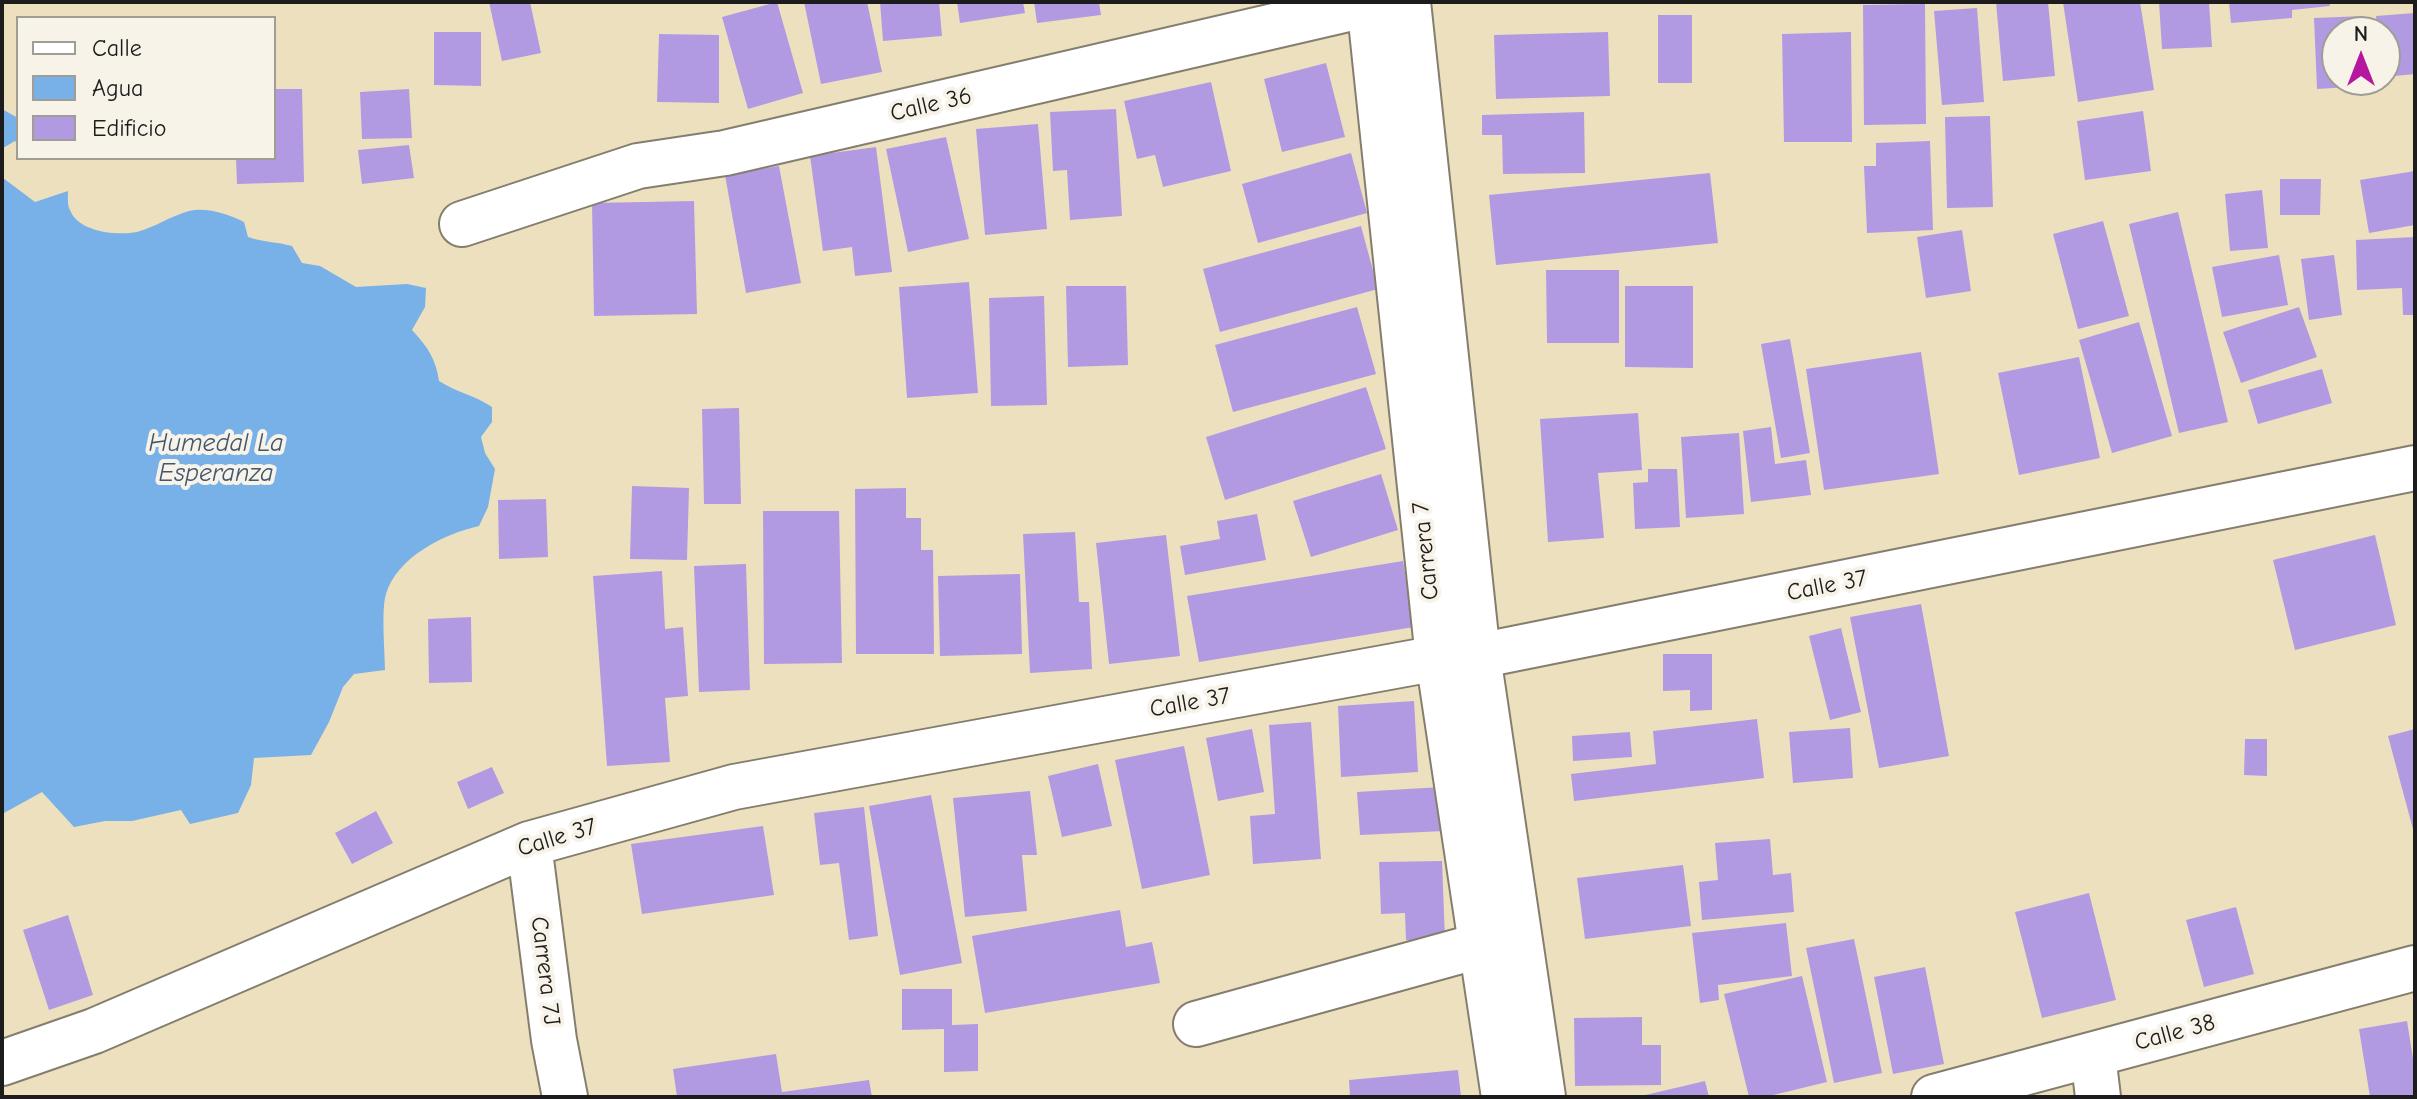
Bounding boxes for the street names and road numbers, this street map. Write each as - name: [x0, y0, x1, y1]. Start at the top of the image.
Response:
- street label: Calle 36: [887, 82, 975, 128]
- street label: Carrera 7: [1407, 500, 1445, 602]
- street label: Calle 37: [1784, 564, 1870, 608]
- street label: Calle 37: [1148, 682, 1232, 724]
- street label: Calle 37: [514, 812, 600, 864]
- street label: Carrera 7J: [524, 915, 566, 1027]
- street label: Calle 38: [2132, 1008, 2218, 1058]

